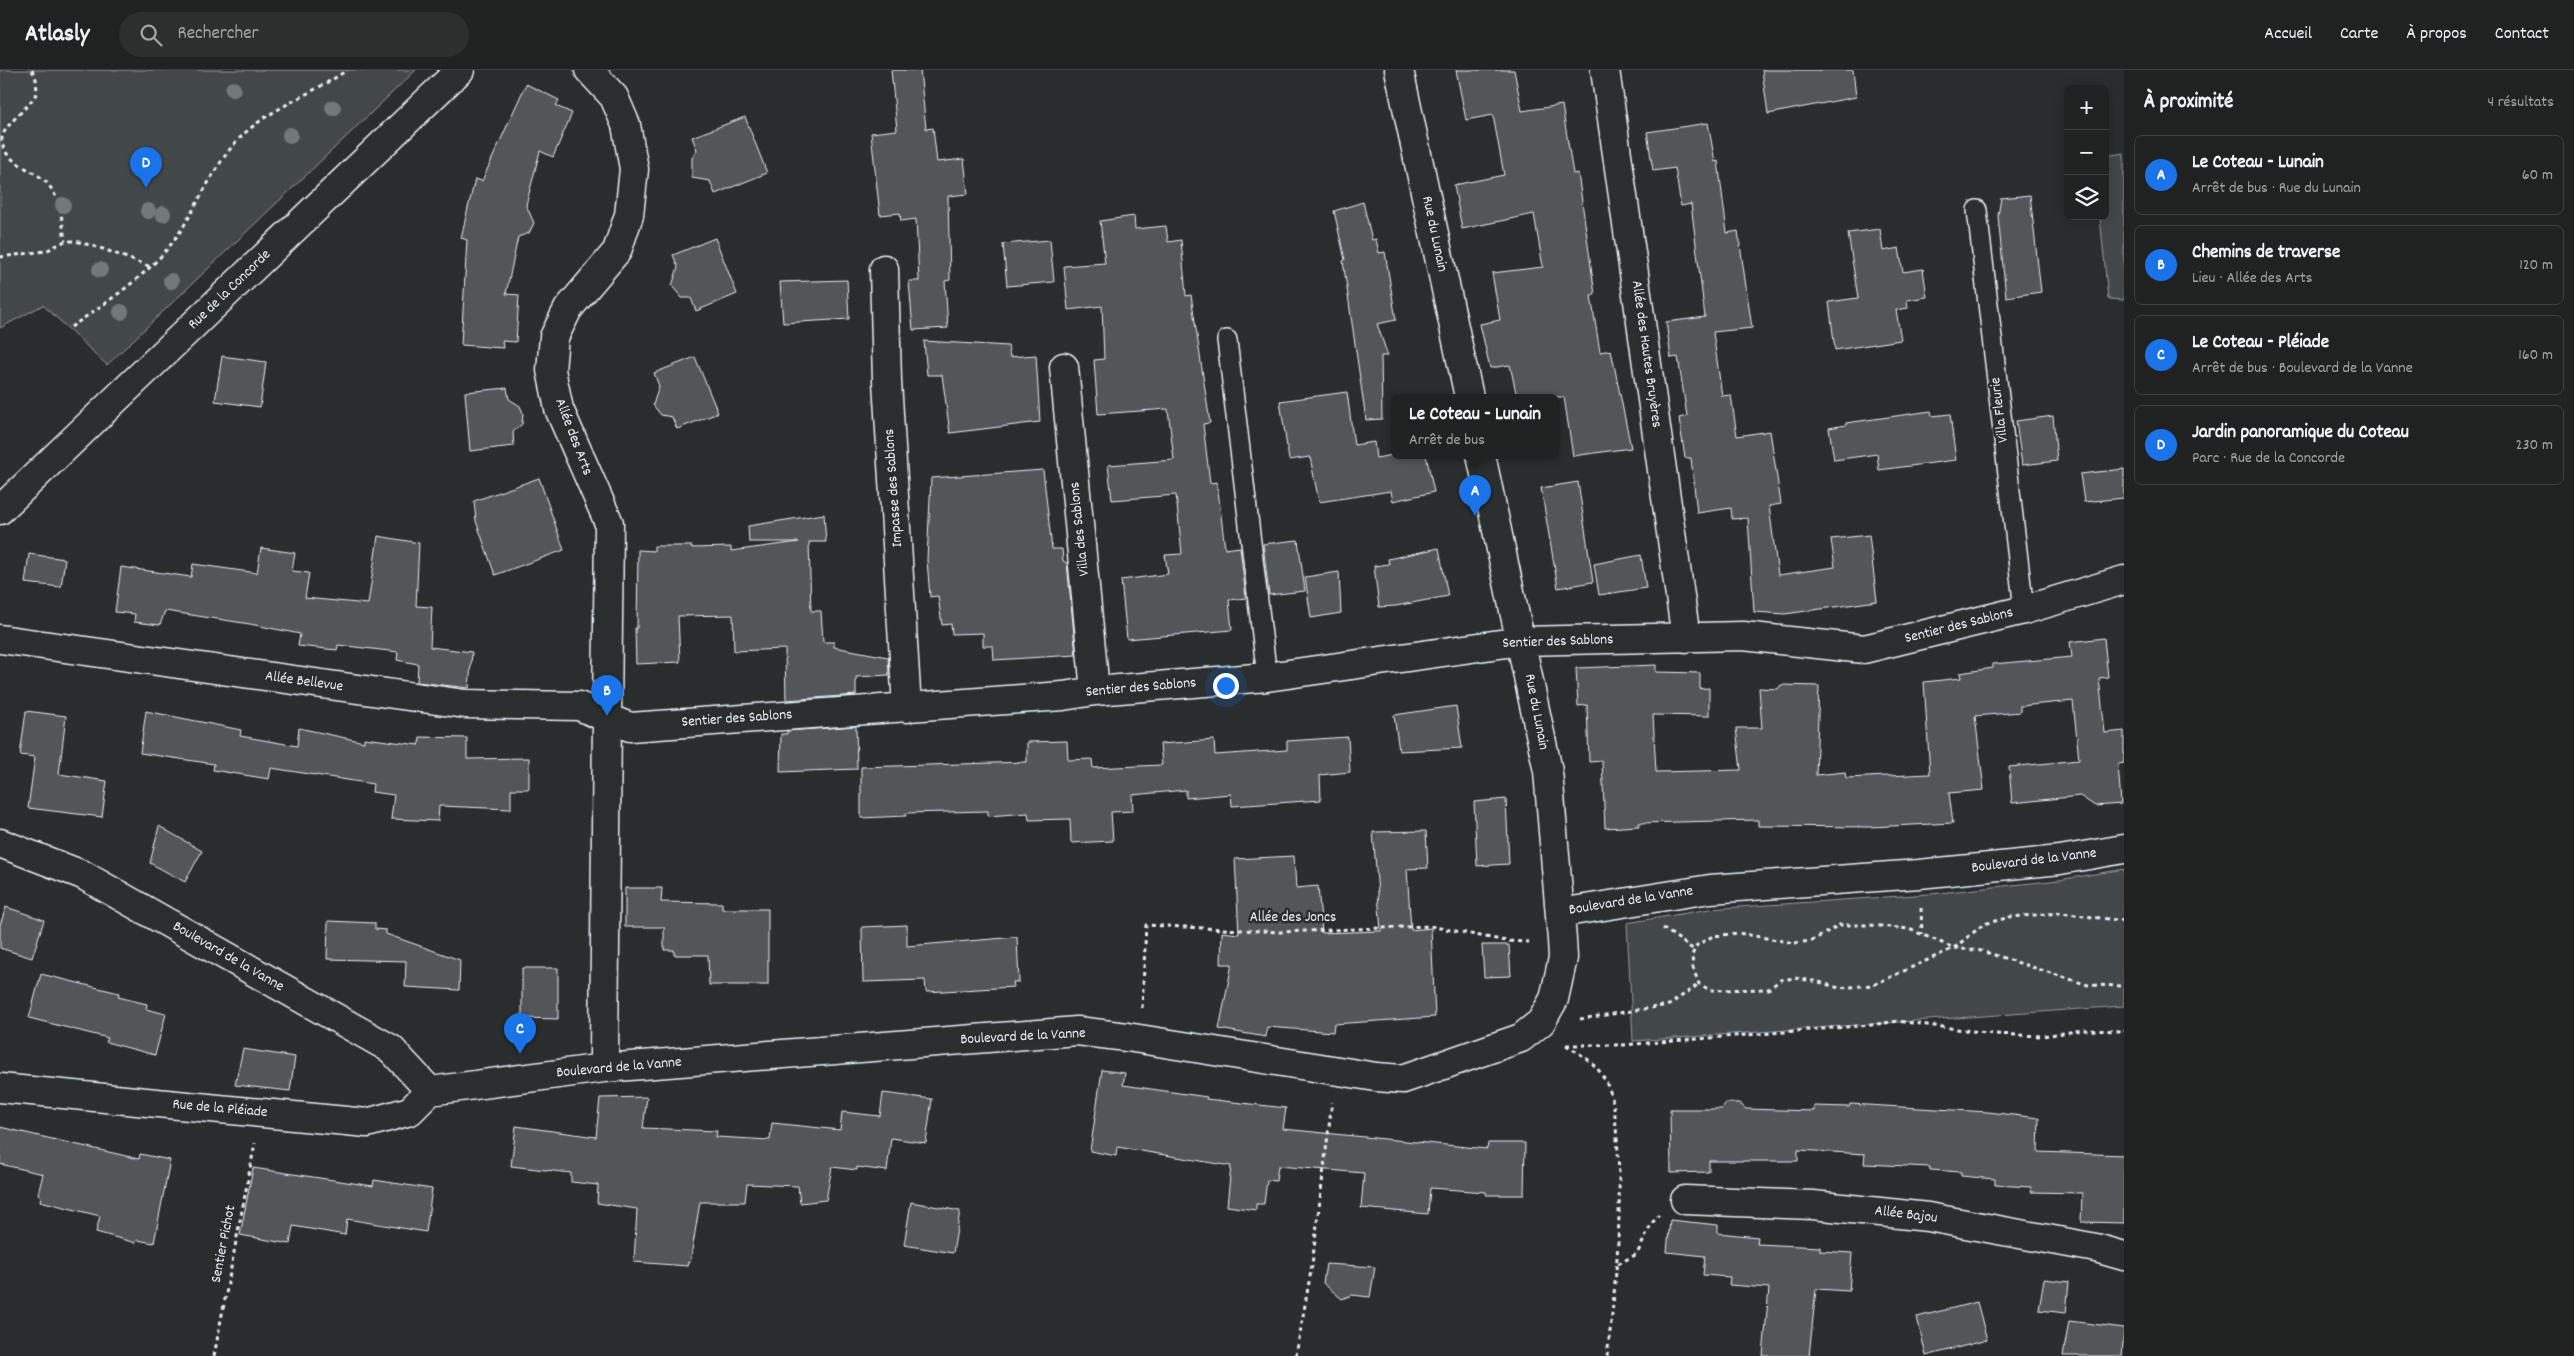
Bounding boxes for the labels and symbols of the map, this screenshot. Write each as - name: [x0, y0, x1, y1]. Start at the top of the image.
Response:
- pin: D: [130, 147, 162, 188]
- street label: Rue du Lunain: [1415, 194, 1453, 274]
- street label: Rue de la Concorde: [184, 244, 277, 335]
- street label: Allée des Hautes Bruyères: [1625, 279, 1667, 429]
- street label: Villa Fleurie: [1985, 376, 2015, 444]
- street label: Allée des Arts: [548, 395, 598, 479]
- street label: Impasse des Sablons: [879, 428, 909, 548]
- pin: A: [1459, 475, 1491, 516]
- street label: Villa des Sablons: [1064, 481, 1096, 577]
- street label: Sentier des Sablons: [1902, 602, 2016, 650]
- street label: Sentier des Sablons: [1502, 629, 1614, 655]
- street label: Allée Bellevue: [264, 666, 345, 698]
- street label: Sentier des Sablons: [1085, 672, 1197, 704]
- street label: Rue du Lunain: [1518, 672, 1554, 752]
- your location: [1213, 673, 1239, 699]
- pin: B: [591, 675, 623, 716]
- street label: Sentier des Sablons: [681, 704, 793, 734]
- street label: Boulevard de la Vanne: [1970, 842, 2098, 880]
- street label: Boulevard de la Vanne: [1567, 880, 1695, 922]
- street label: Allée des Joncs: [1250, 907, 1336, 929]
- street label: Boulevard de la Vanne: [168, 916, 288, 998]
- pin: C: [504, 1013, 536, 1054]
- street label: Boulevard de la Vanne: [960, 1023, 1087, 1051]
- street label: Boulevard de la Vanne: [555, 1052, 683, 1084]
- street label: Rue de la Pléiade: [172, 1094, 269, 1124]
- street label: Allée Bajou: [1873, 1200, 1939, 1230]
- street label: Sentier Pichot: [206, 1203, 242, 1285]

